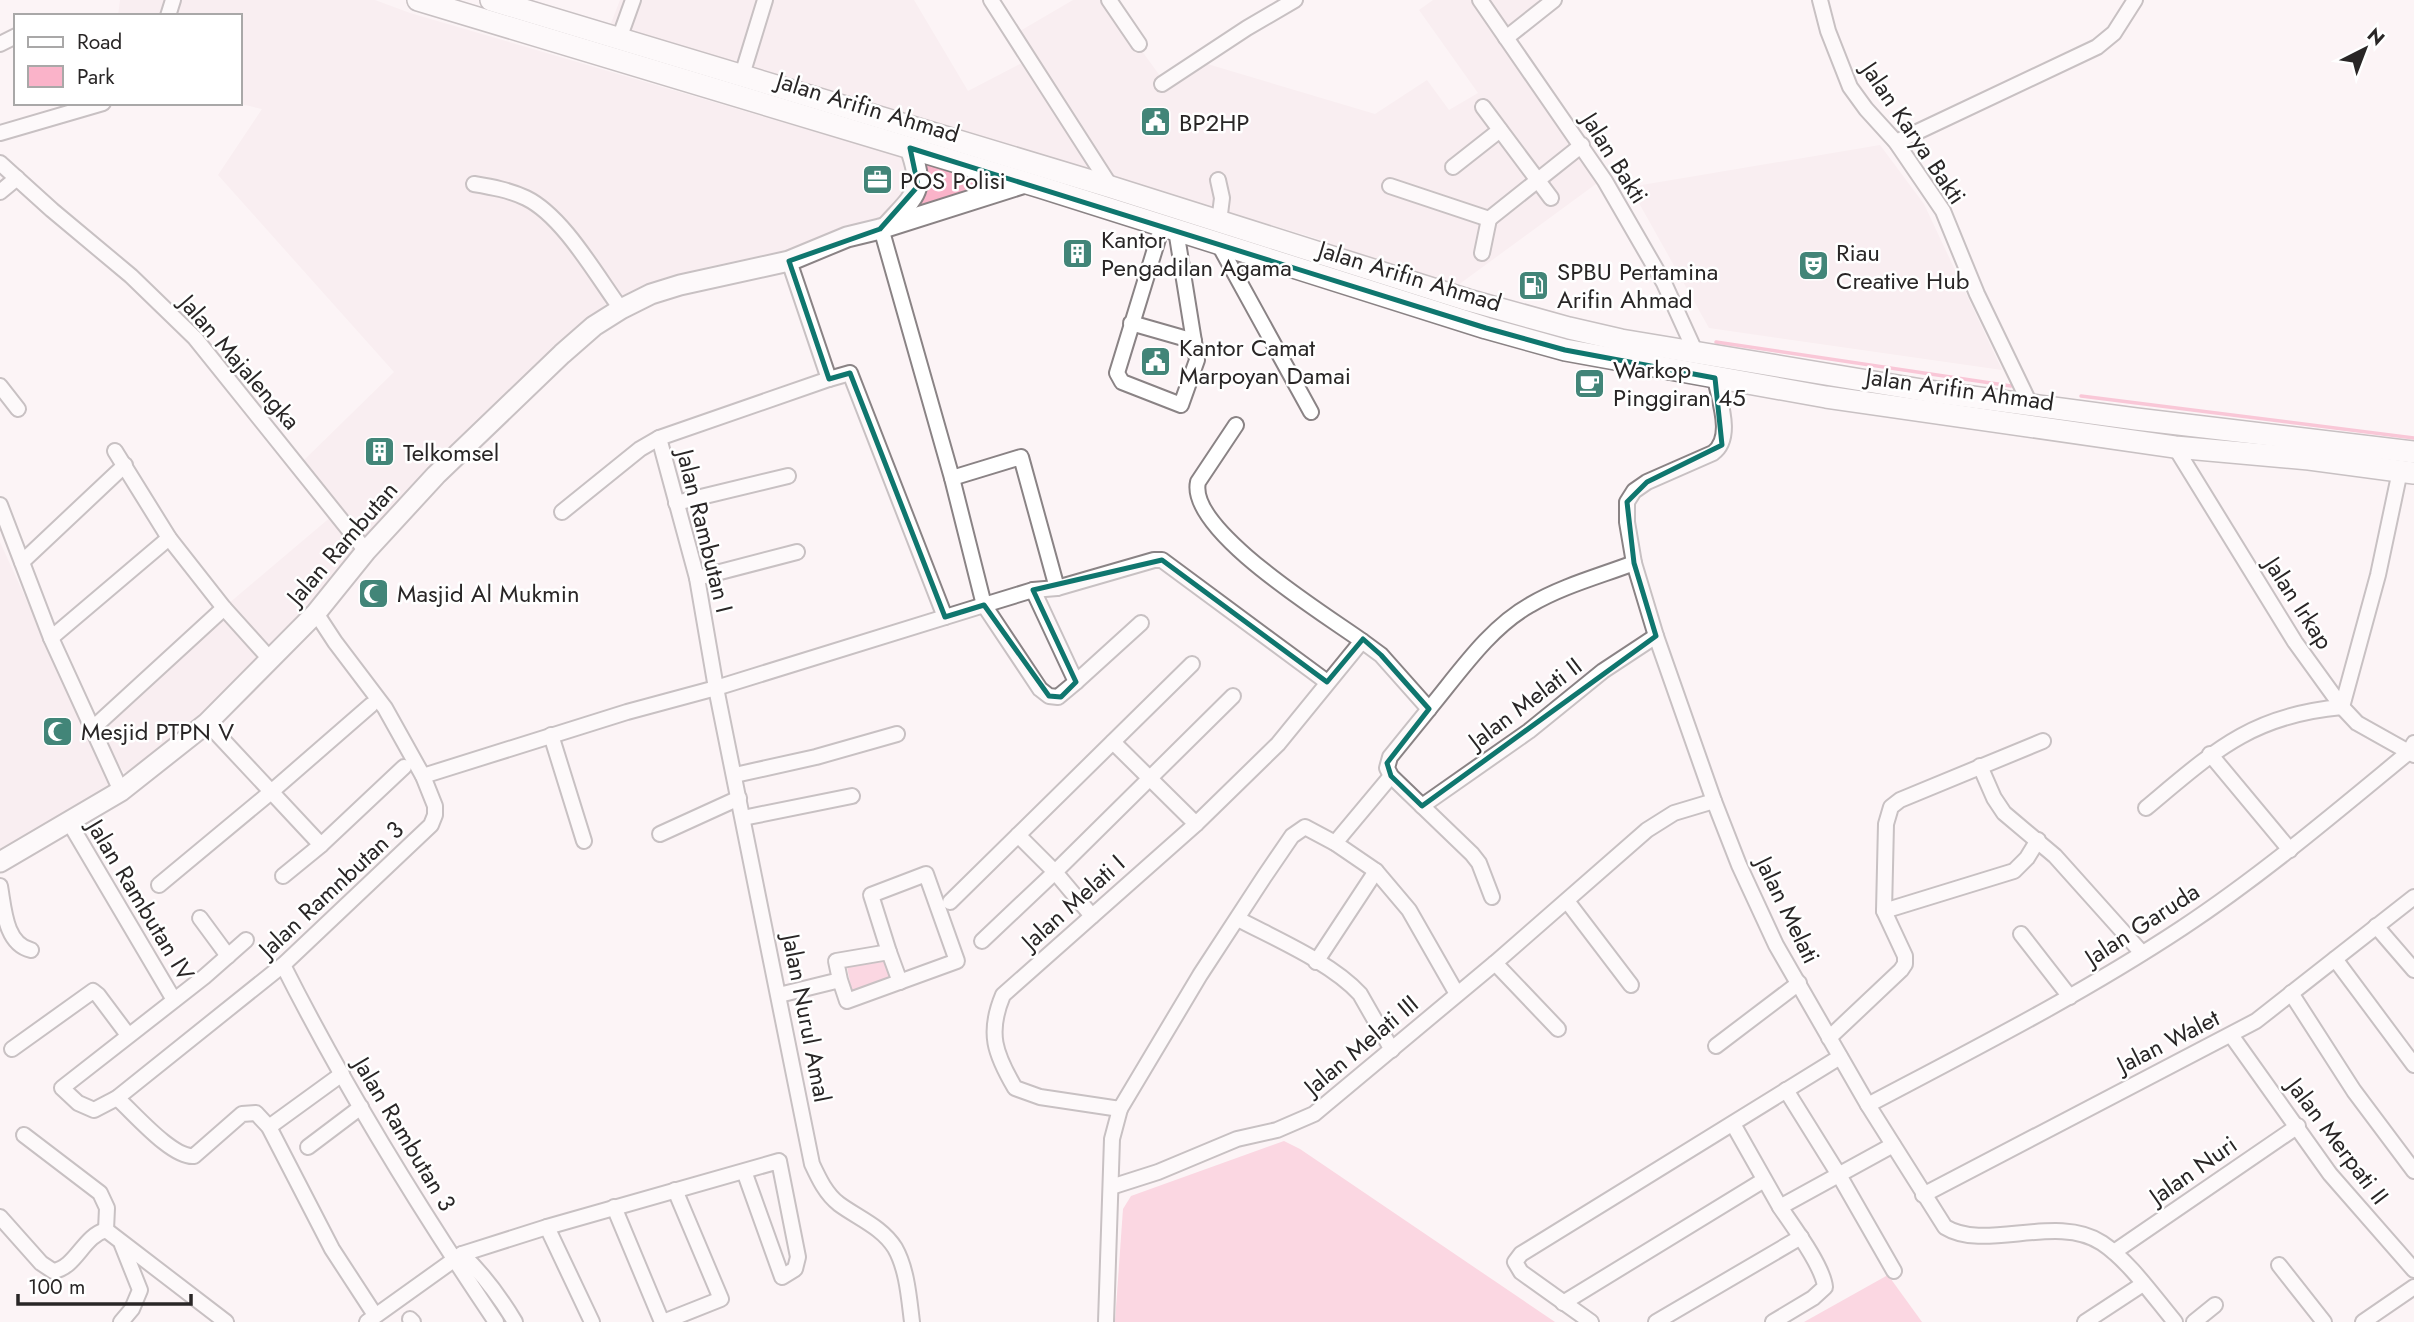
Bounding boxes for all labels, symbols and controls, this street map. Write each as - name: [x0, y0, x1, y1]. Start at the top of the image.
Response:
- legend: [14, 14, 242, 105]
- north arrow: [2330, 14, 2400, 84]
- text: N: [2361, 22, 2391, 52]
- text: Road: [77, 27, 122, 57]
- street label: Jalan Karya Bakti: [1852, 52, 1975, 211]
- text: Park: [77, 62, 115, 92]
- street label: Jalan Arifin Ahmad: [769, 62, 964, 151]
- street label: Jalan Bakti: [1572, 103, 1657, 210]
- public building icon: BP2HP: [1139, 105, 1173, 139]
- place label: BP2HP: [1179, 105, 1250, 140]
- office icon: POS Polisi: [860, 163, 894, 197]
- place label: POS Polisi: [900, 163, 1006, 198]
- place label: Kantor Pengadilan Agama: [1101, 222, 1292, 285]
- street label: Jalan Arifin Ahmad: [1311, 231, 1506, 320]
- place label: Riau Creative Hub: [1836, 235, 1969, 298]
- building icon: Kantor Pengadilan Agama: [1061, 236, 1095, 270]
- theatre icon: Riau Creative Hub: [1796, 249, 1830, 283]
- place label: SPBU Pertamina Arifin Ahmad: [1557, 254, 1718, 317]
- fuel station icon: SPBU Pertamina Arifin Ahmad: [1517, 268, 1551, 302]
- street label: Jalan Majalengka: [169, 284, 309, 437]
- place label: Kantor Camat Marpoyan Damai: [1179, 330, 1351, 393]
- public building icon: Kantor Camat Marpoyan Damai: [1139, 344, 1173, 378]
- place label: Warkop Pinggiran 45: [1613, 352, 1746, 415]
- street label: Jalan Arifin Ahmad: [1861, 358, 2056, 420]
- cafe icon: Warkop Pinggiran 45: [1573, 366, 1607, 400]
- building icon: Telkomsel: [363, 435, 397, 469]
- place label: Telkomsel: [403, 435, 499, 470]
- street label: Jalan Rambutan I: [667, 443, 742, 616]
- street label: Jalan Rambutan: [276, 473, 406, 615]
- street label: Jalan Irkap: [2254, 547, 2342, 656]
- mosque icon: Masjid Al Mukmin: [357, 576, 391, 610]
- place label: Masjid Al Mukmin: [397, 576, 580, 611]
- street label: Jalan Melati II: [1459, 649, 1589, 759]
- mosque icon: Mesjid PTPN V: [41, 714, 75, 748]
- place label: Mesjid PTPN V: [81, 714, 234, 749]
- street label: Jalan Rambutan IV: [77, 810, 203, 988]
- street label: Jalan Ramnbutan 3: [249, 812, 411, 968]
- street label: Jalan Melati I: [1011, 846, 1132, 960]
- street label: Jalan Melati: [1746, 848, 1829, 969]
- street label: Jalan Garuda: [2075, 874, 2206, 976]
- street label: Jalan Nurul Amal: [773, 928, 840, 1105]
- street label: Jalan Melati III: [1294, 987, 1426, 1105]
- street label: Jalan Walet: [2108, 1000, 2225, 1083]
- street label: Jalan Rambutan 3: [344, 1048, 465, 1218]
- street label: Jalan Merpati II: [2277, 1068, 2397, 1212]
- street label: Jalan Nuri: [2140, 1127, 2244, 1215]
- scale bar: [18, 1262, 191, 1306]
- text: 100 m: [28, 1272, 85, 1302]

